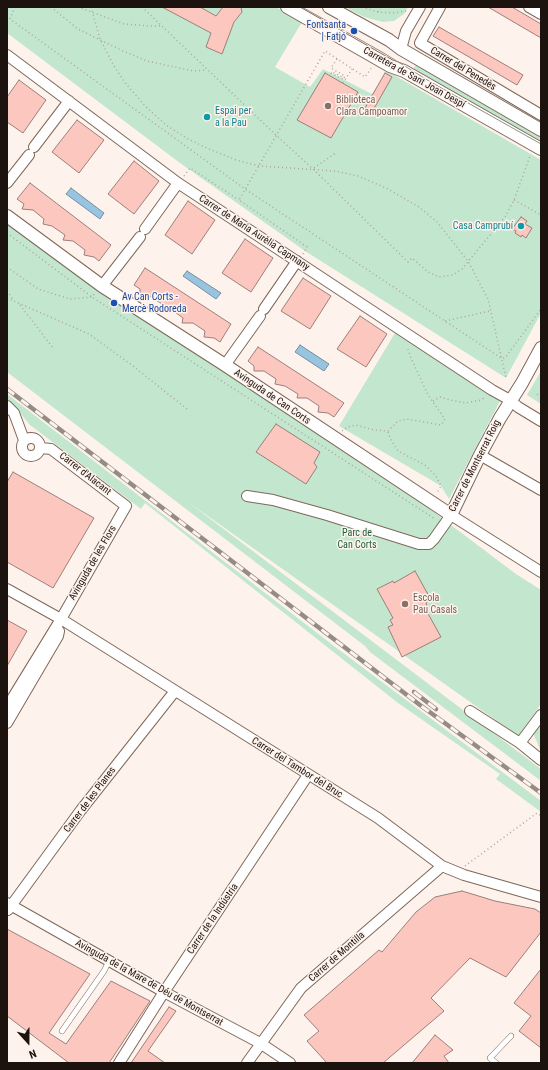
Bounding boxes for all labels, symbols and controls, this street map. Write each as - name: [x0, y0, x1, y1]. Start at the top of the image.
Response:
- place label: Fontsanta | Fatjó: [307, 19, 346, 42]
- marker: Fontsanta | Fatjó: [349, 26, 359, 36]
- street label: Carretera de Sant Joan Despí: [361, 45, 467, 111]
- street label: Carrer del Penedès: [428, 45, 498, 93]
- place label: Biblioteca Clara Campoamor: [336, 94, 407, 118]
- marker: Biblioteca Clara Campoamor: [323, 101, 333, 111]
- place label: Espai per a la Pau: [215, 105, 252, 128]
- marker: Espai per a la Pau: [202, 112, 212, 122]
- street label: Carrer de Maria Aurèlia Capmany: [196, 193, 312, 273]
- place label: Casa Camprubí: [453, 220, 513, 232]
- marker: Casa Camprubí: [516, 221, 526, 231]
- place label: Av Can Corts - Mercè Rodoreda: [122, 291, 186, 314]
- marker: Av Can Corts - Mercè Rodoreda: [109, 298, 119, 308]
- street label: Avinguda de Can Corts: [231, 367, 313, 427]
- street label: Carrer de Montserrat Roig: [447, 418, 503, 514]
- street label: Carrer d'Alacant: [57, 450, 113, 498]
- street label: Avinguda de les Flors: [67, 524, 119, 602]
- park label: Parc de Can Corts: [337, 527, 377, 550]
- place label: Escola Pau Casals: [413, 592, 457, 616]
- marker: Escola Pau Casals: [400, 599, 410, 609]
- street label: Carrer del Tambor del Bruc: [249, 735, 345, 801]
- street label: Carrer de les Planes: [61, 765, 119, 835]
- street label: Carrer de la Indústria: [185, 881, 241, 957]
- street label: Carrer de Montilla: [306, 929, 368, 985]
- street label: Avinguda de la Mare de Déu de Montserrat: [73, 937, 225, 1029]
- north arrow: [8, 1022, 48, 1062]
- text: N: [27, 1046, 38, 1061]

